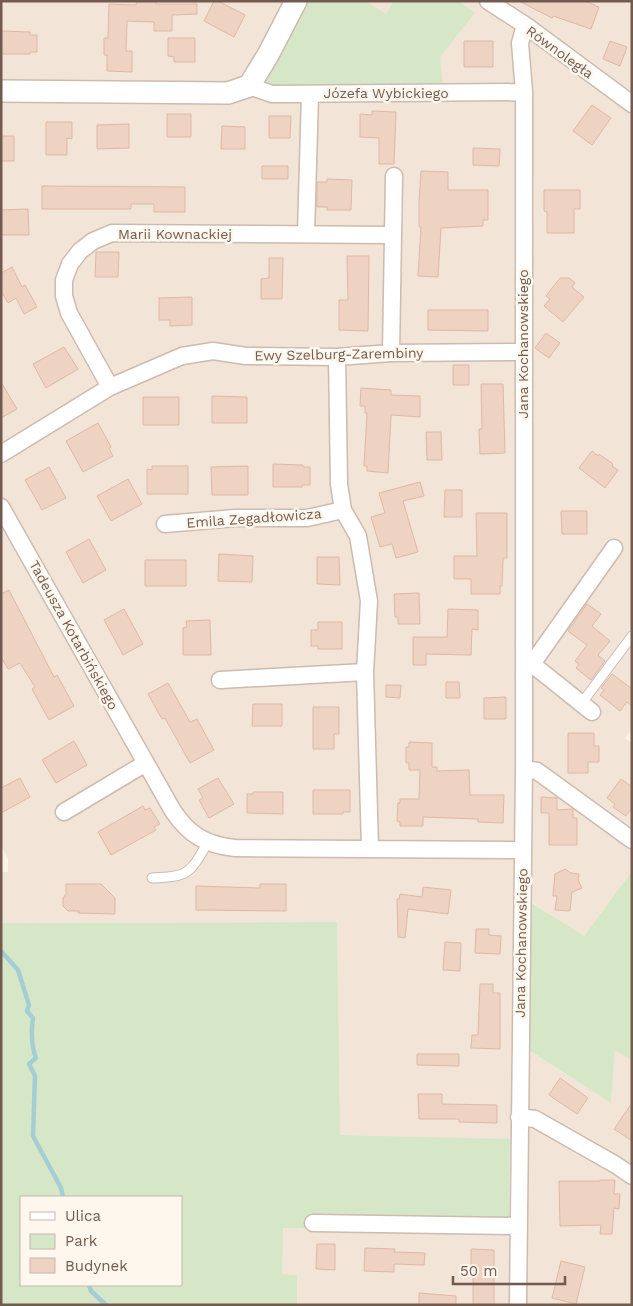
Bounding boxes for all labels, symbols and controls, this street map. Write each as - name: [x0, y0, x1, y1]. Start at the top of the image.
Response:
- street label: Równoległa: [523, 22, 597, 82]
- street label: Józefa Wybickiego: [323, 85, 449, 101]
- street label: Marii Kownackiej: [118, 226, 232, 242]
- street label: Jana Kochanowskiego: [515, 269, 531, 419]
- street label: Ewy Szelburg-Zarembiny: [254, 345, 424, 363]
- street label: Emila Zegadłowicza: [186, 505, 322, 531]
- street label: Tadeusza Kotarbińskiego: [26, 558, 122, 712]
- street label: Jana Kochanowskiego: [512, 868, 530, 1018]
- legend: [20, 1196, 182, 1286]
- text: Ulica: [65, 1207, 102, 1225]
- text: Park: [65, 1232, 98, 1250]
- scale bar: [453, 1254, 566, 1286]
- text: Budynek: [65, 1257, 128, 1275]
- text: 50 m: [460, 1262, 497, 1280]

